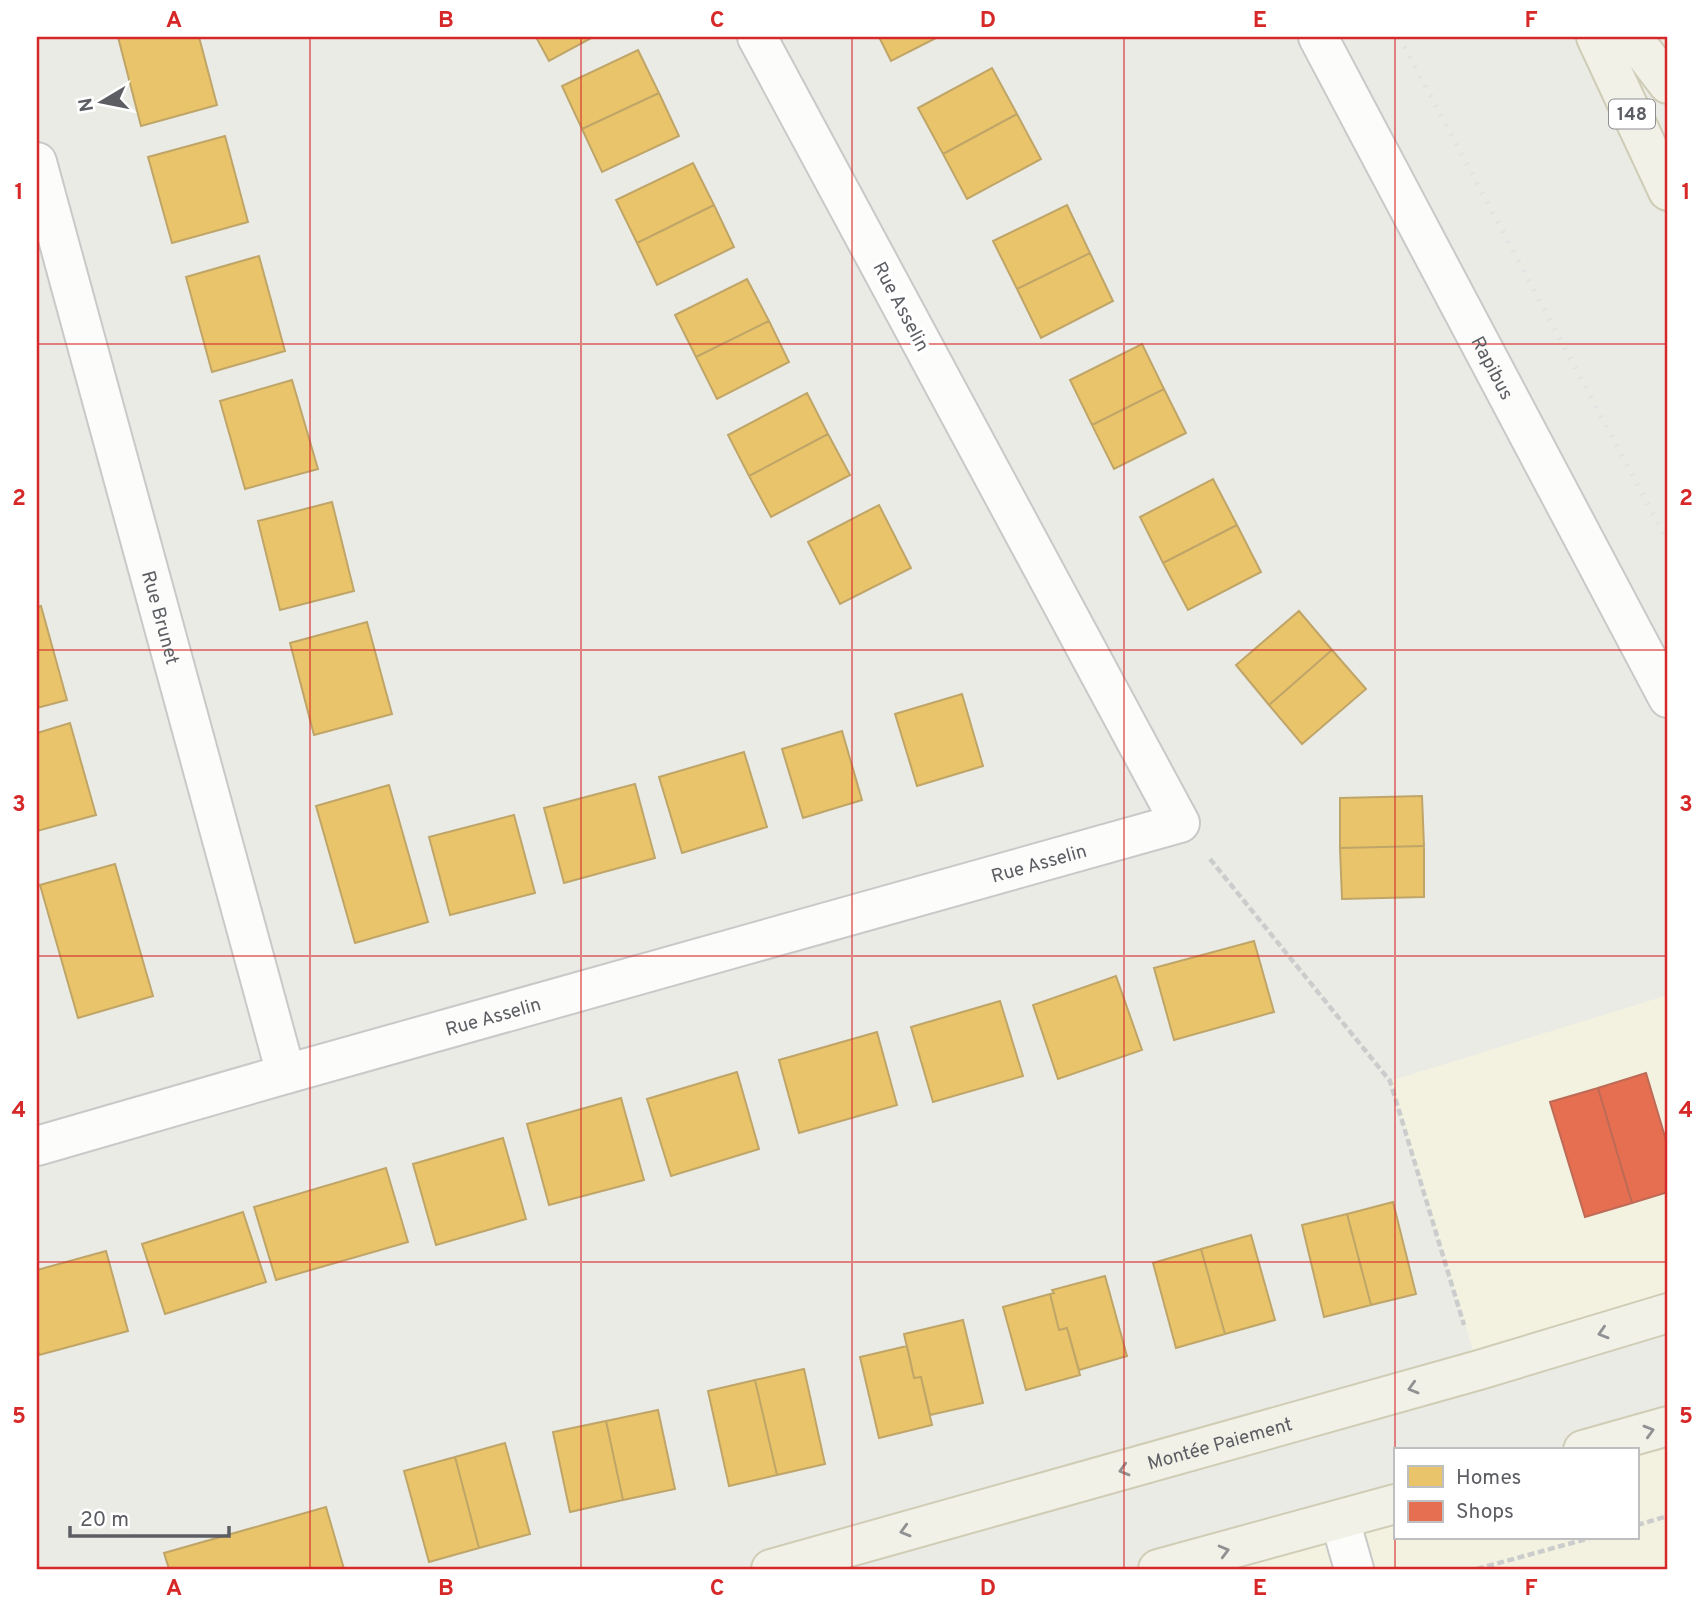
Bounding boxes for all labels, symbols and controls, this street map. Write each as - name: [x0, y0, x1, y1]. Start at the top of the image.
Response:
- text: A: [166, 7, 182, 36]
- text: B: [438, 7, 454, 36]
- text: C: [710, 7, 724, 36]
- text: D: [980, 7, 996, 36]
- text: E: [1253, 7, 1267, 36]
- text: F: [1524, 7, 1538, 36]
- north arrow: [66, 66, 136, 136]
- text: N: [74, 96, 100, 113]
- road number: 148: [1609, 100, 1655, 128]
- text: 1: [14, 179, 24, 208]
- text: 1: [1681, 179, 1691, 208]
- street label: Rue Asselin: [867, 258, 934, 356]
- street label: Rapibus: [1465, 333, 1518, 404]
- text: 2: [12, 485, 26, 514]
- text: 2: [1679, 485, 1693, 514]
- street label: Rue Brunet: [135, 568, 184, 668]
- text: 3: [12, 791, 26, 820]
- text: 3: [1679, 791, 1693, 820]
- street label: Rue Asselin: [989, 840, 1090, 889]
- street label: Rue Asselin: [443, 993, 544, 1043]
- text: 4: [12, 1097, 26, 1126]
- text: 4: [1679, 1097, 1693, 1126]
- one-way arrow: [1597, 1324, 1609, 1339]
- one-way arrow: [1407, 1380, 1419, 1394]
- text: 5: [12, 1403, 26, 1432]
- text: 5: [1679, 1403, 1693, 1432]
- street label: Montée Paiement: [1145, 1413, 1295, 1477]
- one-way arrow: [1643, 1425, 1655, 1440]
- legend: [1394, 1448, 1638, 1540]
- one-way arrow: [1118, 1461, 1130, 1476]
- text: Homes: [1456, 1465, 1521, 1492]
- scale bar: [70, 1494, 229, 1538]
- text: Shops: [1456, 1499, 1514, 1526]
- text: 20 m: [80, 1507, 129, 1534]
- one-way arrow: [899, 1523, 911, 1538]
- one-way arrow: [1218, 1545, 1230, 1560]
- text: A: [166, 1575, 182, 1604]
- text: B: [438, 1575, 454, 1604]
- text: C: [710, 1575, 724, 1604]
- text: D: [980, 1575, 996, 1604]
- text: E: [1253, 1575, 1267, 1604]
- text: F: [1524, 1575, 1538, 1604]

